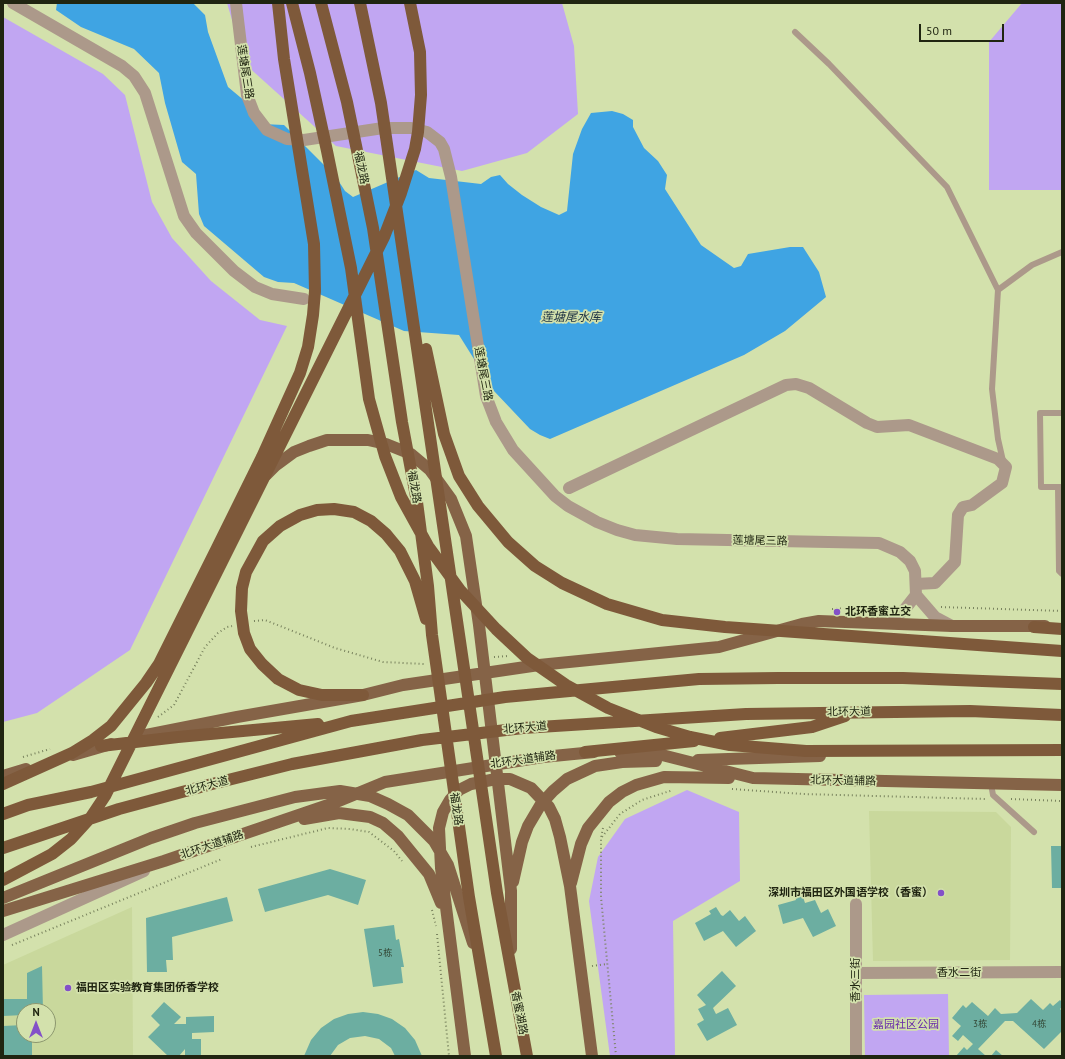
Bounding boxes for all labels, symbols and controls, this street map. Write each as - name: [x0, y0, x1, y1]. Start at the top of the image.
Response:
- scale bar: [921, 16, 1006, 42]
- text: 50 m: [926, 23, 952, 38]
- street label: 莲塘尾三路: [234, 44, 256, 100]
- street label: 福龙路: [351, 150, 371, 186]
- water label: 莲塘尾水库: [541, 311, 601, 325]
- street label: 莲塘尾三路: [471, 346, 495, 402]
- street label: 福龙路: [405, 470, 423, 504]
- street label: 莲塘尾三路: [732, 534, 788, 548]
- place label: 北环香蜜立交: [845, 605, 911, 619]
- marker: 北环香蜜立交: [832, 607, 842, 617]
- street label: 北环大道: [827, 705, 871, 719]
- street label: 北环大道: [503, 720, 547, 736]
- street label: 北环大道辅路: [489, 749, 557, 771]
- street label: 北环大道: [184, 774, 230, 798]
- street label: 北环大道辅路: [810, 774, 876, 788]
- street label: 福龙路: [447, 792, 465, 826]
- street label: 北环大道辅路: [179, 828, 245, 862]
- place label: 深圳市福田区外国语学校（香蜜）: [768, 886, 933, 900]
- marker: 深圳市福田区外国语学校（香蜜）: [936, 888, 946, 898]
- house number: 5栋: [378, 948, 392, 958]
- street label: 香水三街: [849, 958, 863, 1002]
- street label: 香水二街: [937, 966, 981, 980]
- place label: 福田区实验教育集团侨香学校: [76, 981, 219, 995]
- marker: 福田区实验教育集团侨香学校: [63, 983, 73, 993]
- street label: 香蜜湖路: [508, 990, 530, 1036]
- north arrow: [16, 1003, 56, 1043]
- text: N: [32, 1005, 40, 1019]
- park label: 嘉园社区公园: [873, 1018, 939, 1032]
- house number: 3栋: [973, 1019, 987, 1029]
- house number: 4栋: [1032, 1019, 1046, 1029]

